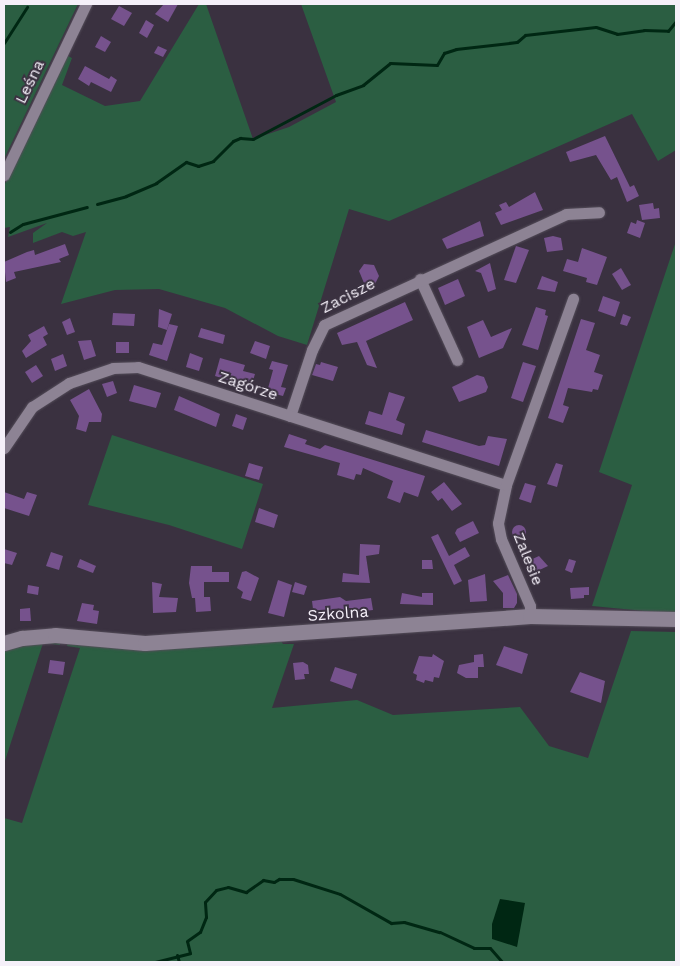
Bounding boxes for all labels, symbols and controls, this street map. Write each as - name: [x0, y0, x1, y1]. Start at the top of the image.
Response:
- street label: Leśna: [11, 57, 49, 107]
- street label: Zacisze: [318, 274, 378, 318]
- street label: Zagórze: [216, 367, 280, 405]
- street label: Zalesie: [509, 530, 547, 588]
- street label: Szkolna: [307, 602, 369, 626]

